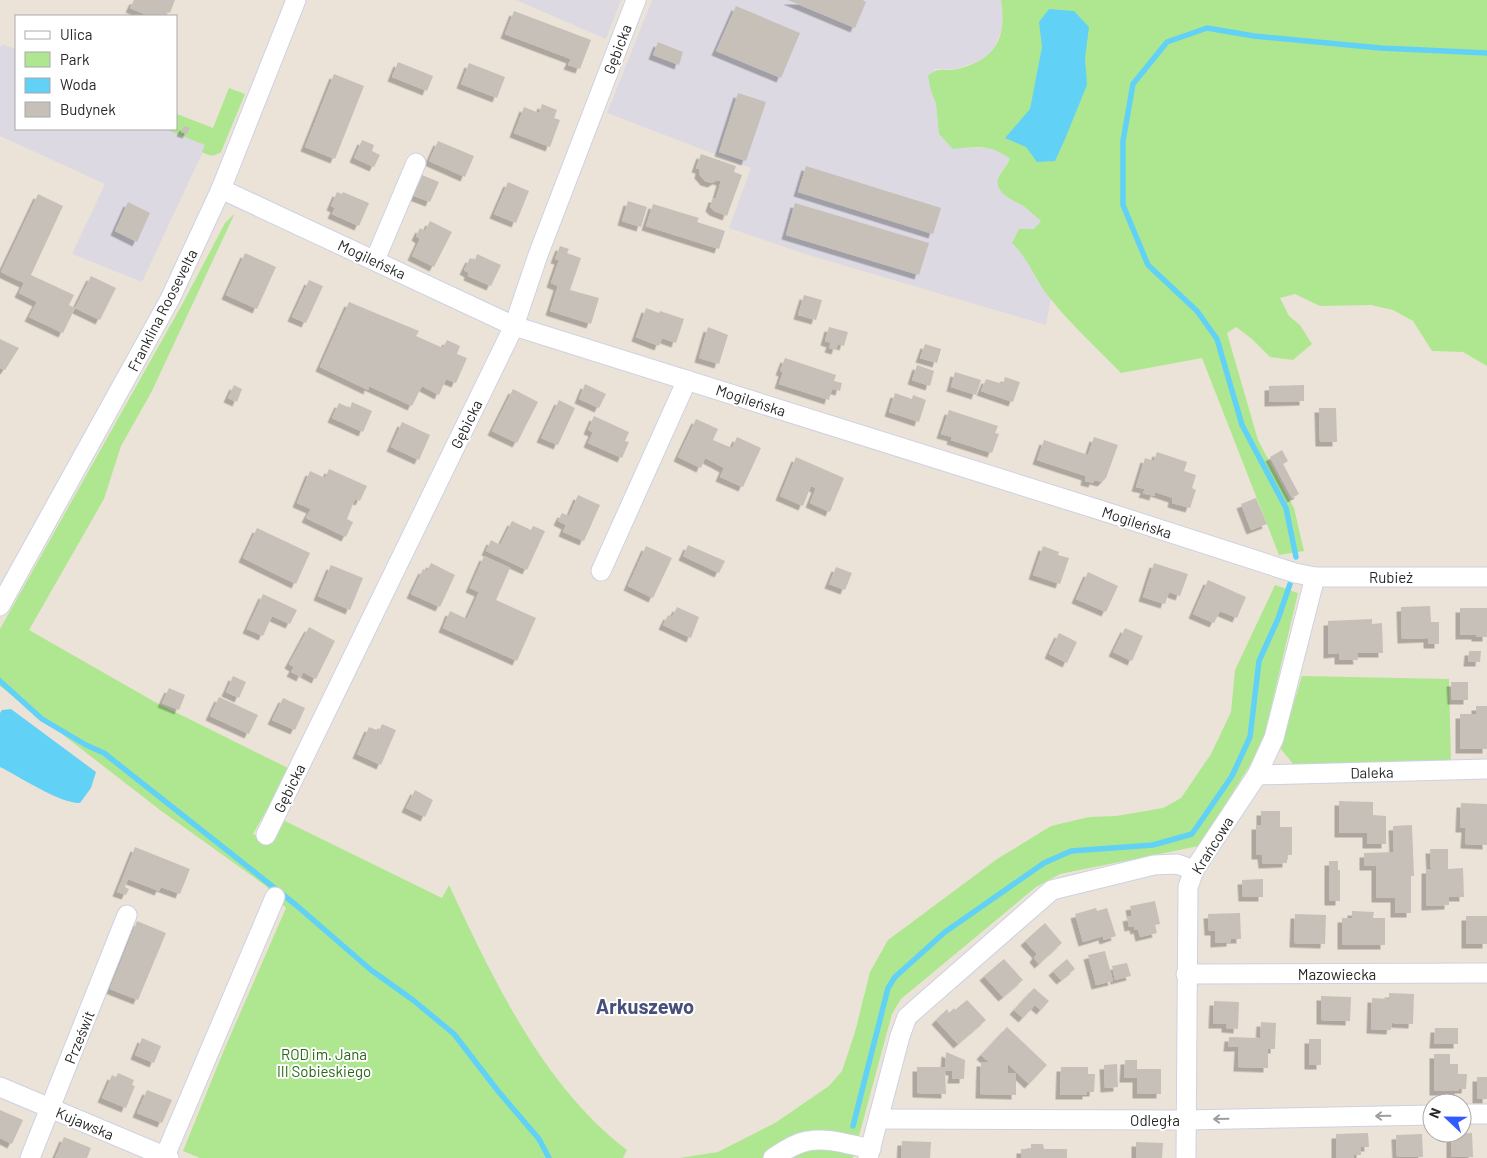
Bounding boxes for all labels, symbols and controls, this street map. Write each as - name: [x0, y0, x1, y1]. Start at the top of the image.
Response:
- legend: [15, 15, 178, 130]
- street label: Gębicka: [599, 21, 635, 77]
- text: Ulica: [60, 25, 92, 43]
- text: Park: [60, 50, 90, 68]
- text: Woda: [60, 75, 96, 93]
- text: Budynek: [60, 100, 116, 118]
- street label: Mogileńska: [335, 236, 409, 282]
- street label: Franklina Roosevelta: [123, 246, 201, 374]
- street label: Mogileńska: [714, 380, 788, 420]
- street label: Gębicka: [447, 397, 485, 451]
- street label: Mogileńska: [1100, 502, 1174, 542]
- street label: Rubież: [1369, 568, 1413, 586]
- street label: Gębicka: [270, 761, 308, 815]
- street label: Daleka: [1350, 763, 1394, 781]
- street label: Krańcowa: [1187, 813, 1237, 877]
- street label: Mazowiecka: [1298, 965, 1376, 983]
- district label: Arkuszewo: [596, 994, 694, 1018]
- street label: Prześwit: [60, 1008, 98, 1066]
- park label: ROD im. Jana III Sobieskiego: [277, 1045, 371, 1080]
- north arrow: [1422, 1093, 1472, 1143]
- street label: Kujawska: [53, 1103, 117, 1143]
- text: N: [1425, 1105, 1444, 1120]
- street label: Odległa: [1130, 1111, 1180, 1129]
- one-way arrow: [1376, 1111, 1392, 1121]
- one-way arrow: [1213, 1114, 1230, 1124]

